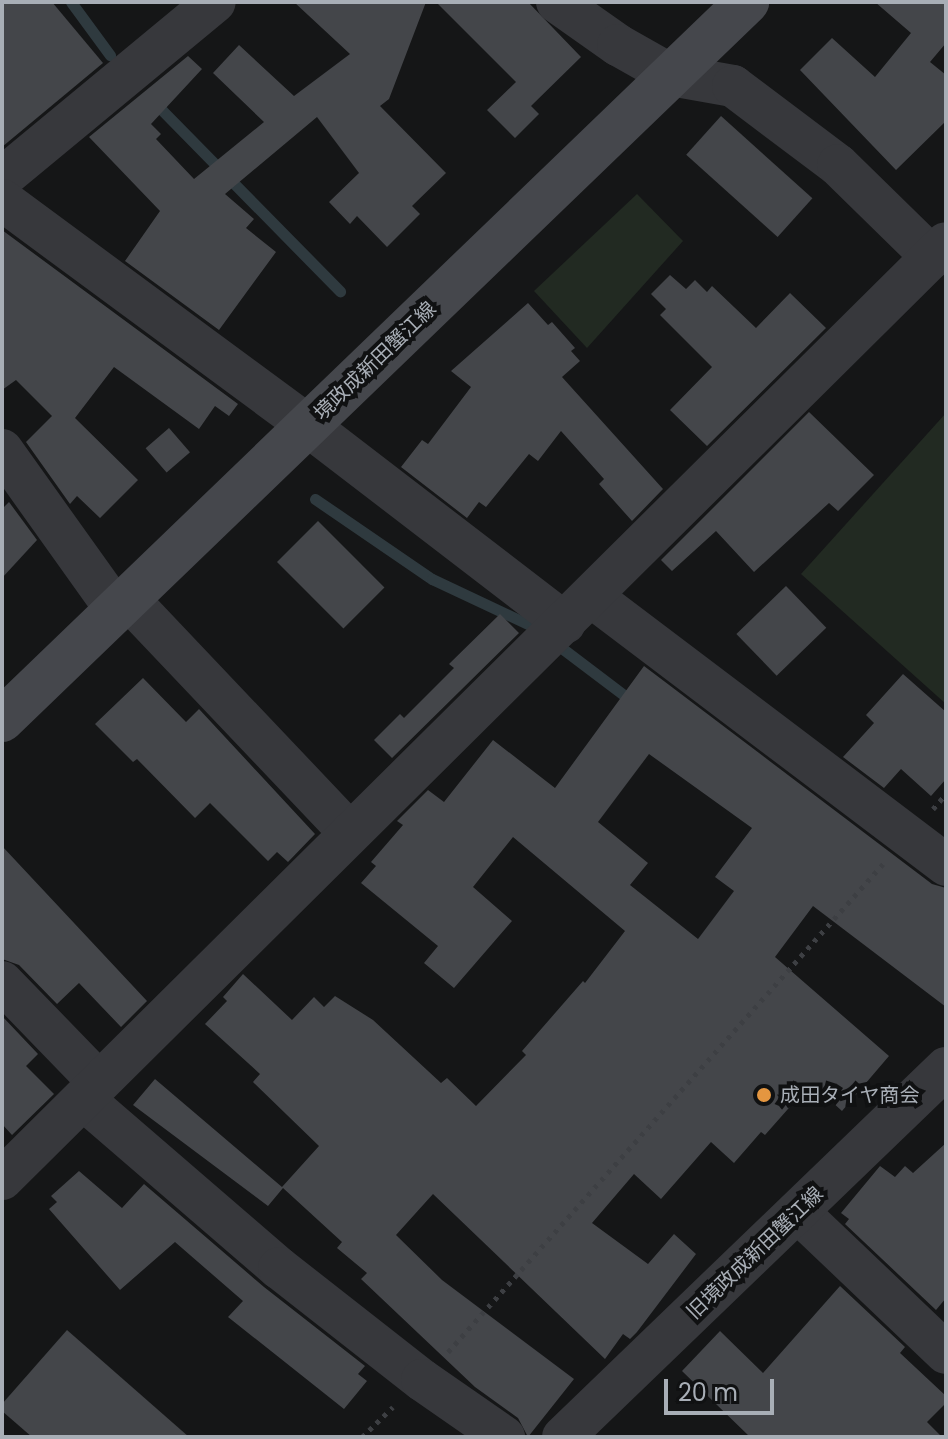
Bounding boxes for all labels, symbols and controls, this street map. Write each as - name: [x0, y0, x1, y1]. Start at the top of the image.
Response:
- street label: 境政成新田蟹江線: [309, 297, 441, 425]
- place label: 成田タイヤ商会: [780, 1083, 920, 1107]
- marker: 成田タイヤ商会: [755, 1086, 773, 1104]
- street label: 旧境政成新田蟹江線: [682, 1182, 828, 1324]
- scale bar: [668, 1363, 778, 1413]
- text: 20 m: [678, 1376, 738, 1409]

